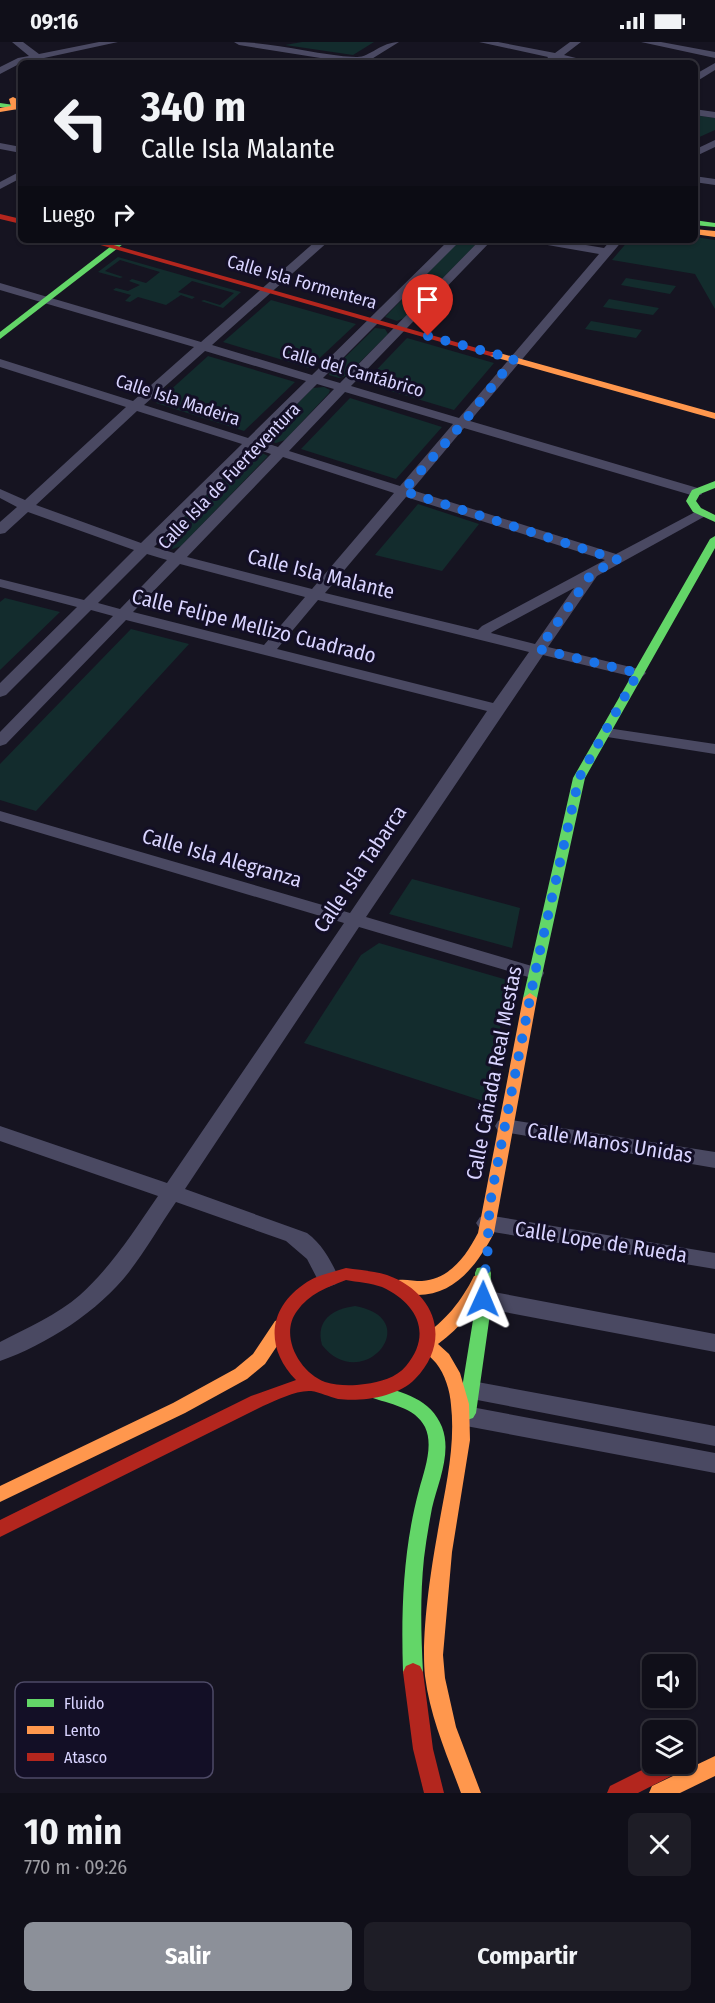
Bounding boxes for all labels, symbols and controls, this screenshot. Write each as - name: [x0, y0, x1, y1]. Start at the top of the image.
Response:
- text: 09:16: [30, 8, 78, 35]
- text: 340 m: [141, 82, 246, 132]
- icon: left: [42, 84, 120, 162]
- text: Calle Isla Malante: [141, 133, 335, 165]
- icon: right: [107, 198, 140, 231]
- text: Luego: [42, 201, 95, 228]
- street label: Calle Isla Formentera: [225, 250, 379, 314]
- pin: [402, 274, 453, 336]
- icon: arrive: [411, 283, 444, 316]
- street label: Calle del Cantábrico: [279, 340, 427, 402]
- street label: Calle Isla Madeira: [113, 370, 243, 431]
- street label: Calle Isla de Fuerteventura: [153, 398, 305, 554]
- street label: Calle Isla Malante: [245, 543, 397, 605]
- street label: Calle Felipe Mellizo Cuadrado: [129, 583, 379, 669]
- street label: Calle Isla Tabarca: [308, 800, 412, 938]
- street label: Calle Isla Alegranza: [139, 823, 305, 893]
- street label: Calle Cañada Real Mestas: [460, 964, 528, 1182]
- street label: Calle Manos Unidas: [525, 1117, 695, 1169]
- street label: Calle Lope de Rueda: [513, 1216, 689, 1268]
- position arrow: [451, 1267, 515, 1331]
- map controls: [642, 1654, 696, 1774]
- button: sound: [642, 1654, 696, 1708]
- legend: [15, 1682, 213, 1778]
- text: Fluido: [64, 1694, 104, 1713]
- button: layers: [642, 1720, 696, 1774]
- text: Lento: [64, 1721, 100, 1740]
- text: Atasco: [64, 1748, 107, 1767]
- text: 10 min: [24, 1810, 122, 1854]
- button: close: [628, 1813, 691, 1876]
- text: 770 m · 09:26: [24, 1855, 127, 1879]
- button: Salir: [24, 1922, 352, 1991]
- button: Compartir: [364, 1922, 691, 1991]

